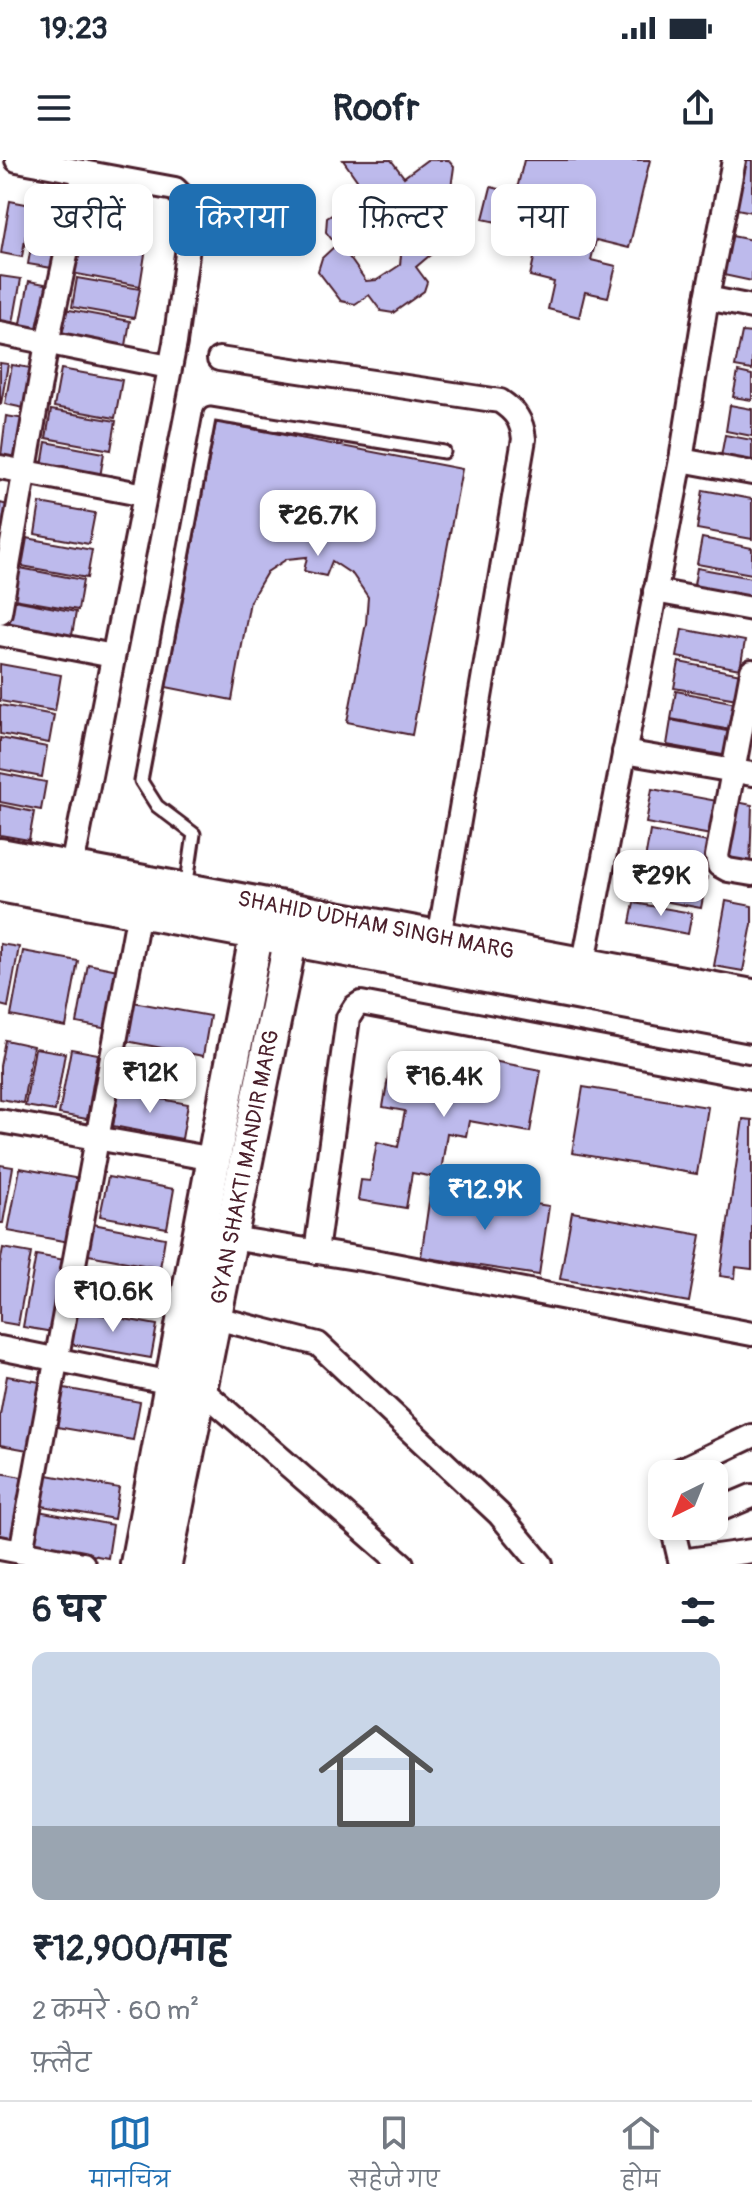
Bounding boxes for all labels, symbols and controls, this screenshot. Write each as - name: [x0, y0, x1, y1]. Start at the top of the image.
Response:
- text: 19:23: [40, 10, 108, 47]
- icon: menu: [32, 86, 76, 130]
- text: Roofr: [333, 86, 419, 131]
- icon: share: [676, 86, 720, 130]
- chip: खरीदें: [24, 184, 153, 256]
- chip: किराया: [169, 184, 316, 256]
- chip: फ़िल्टर: [332, 184, 475, 256]
- chip: नया: [491, 184, 596, 256]
- pin: ₹26.7K: [253, 490, 383, 558]
- text: ₹26.7K: [278, 500, 358, 532]
- pin: ₹29K: [614, 850, 708, 918]
- text: ₹29K: [631, 860, 691, 892]
- street label: SHAHID UDHAM SINGH MARG: [235, 884, 517, 966]
- street label: GYAN SHAKTI MANDIR MARG: [205, 1028, 285, 1306]
- pin: ₹12K: [103, 1047, 197, 1115]
- pin: ₹16.4K: [379, 1051, 509, 1119]
- text: ₹12K: [122, 1057, 178, 1089]
- text: ₹16.4K: [405, 1061, 483, 1093]
- pin: ₹12.9K: [420, 1164, 550, 1232]
- text: ₹12.9K: [447, 1174, 523, 1206]
- pin: ₹10.6K: [48, 1266, 178, 1334]
- text: ₹10.6K: [73, 1276, 153, 1308]
- north arrow: [648, 1460, 728, 1540]
- map controls: [648, 1460, 728, 1540]
- text: 6 घर: [32, 1589, 104, 1632]
- icon: filters: [676, 1590, 720, 1634]
- icon: home: [304, 1704, 448, 1848]
- text: ₹12,900/माह: [32, 1928, 229, 1971]
- text: 2 कमरे · 60 m²: [32, 1995, 199, 2027]
- text: फ़्लैट: [32, 2048, 91, 2080]
- tab: मानचित्र: [89, 2111, 170, 2204]
- tab: सहेजे गए: [349, 2111, 440, 2204]
- tab: होम: [619, 2111, 663, 2204]

